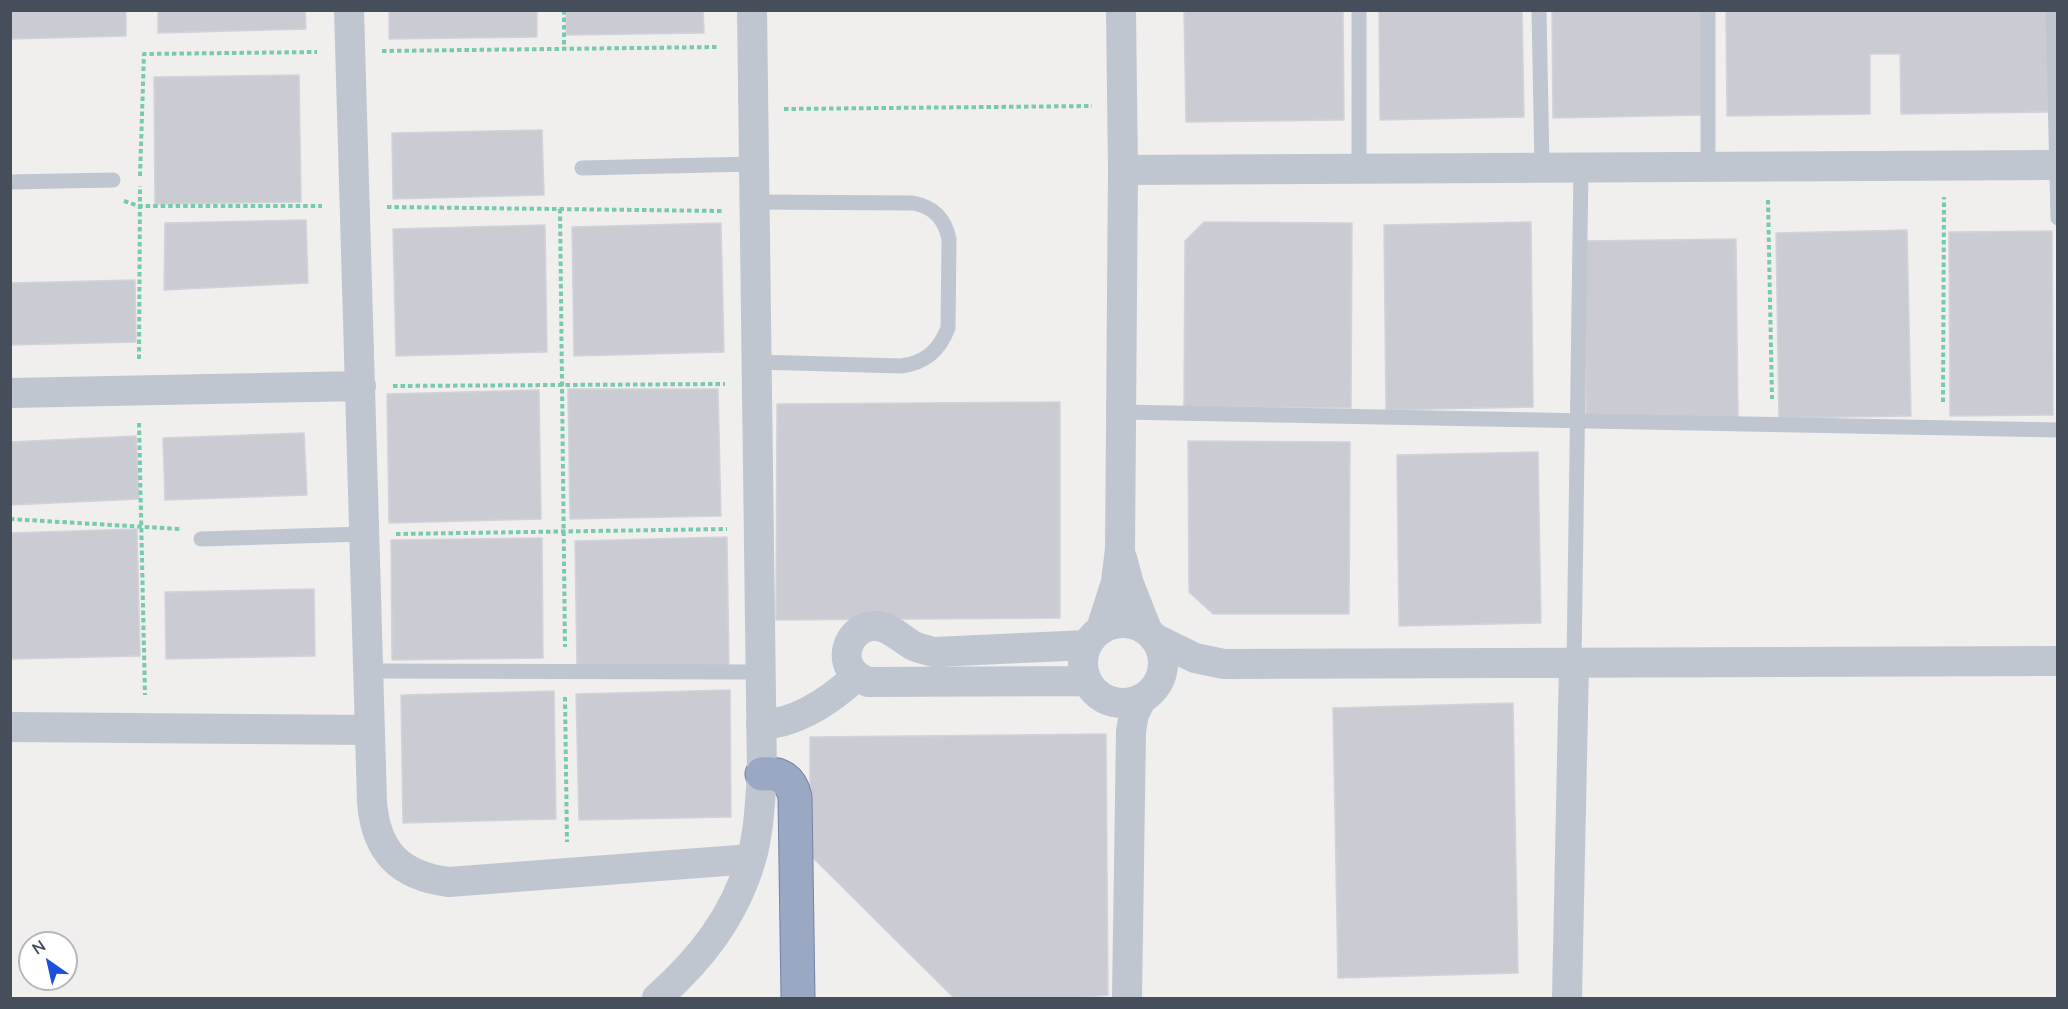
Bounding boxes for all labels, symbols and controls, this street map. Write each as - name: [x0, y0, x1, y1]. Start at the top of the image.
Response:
- north arrow: [18, 931, 78, 991]
- text: N: [28, 935, 50, 960]

